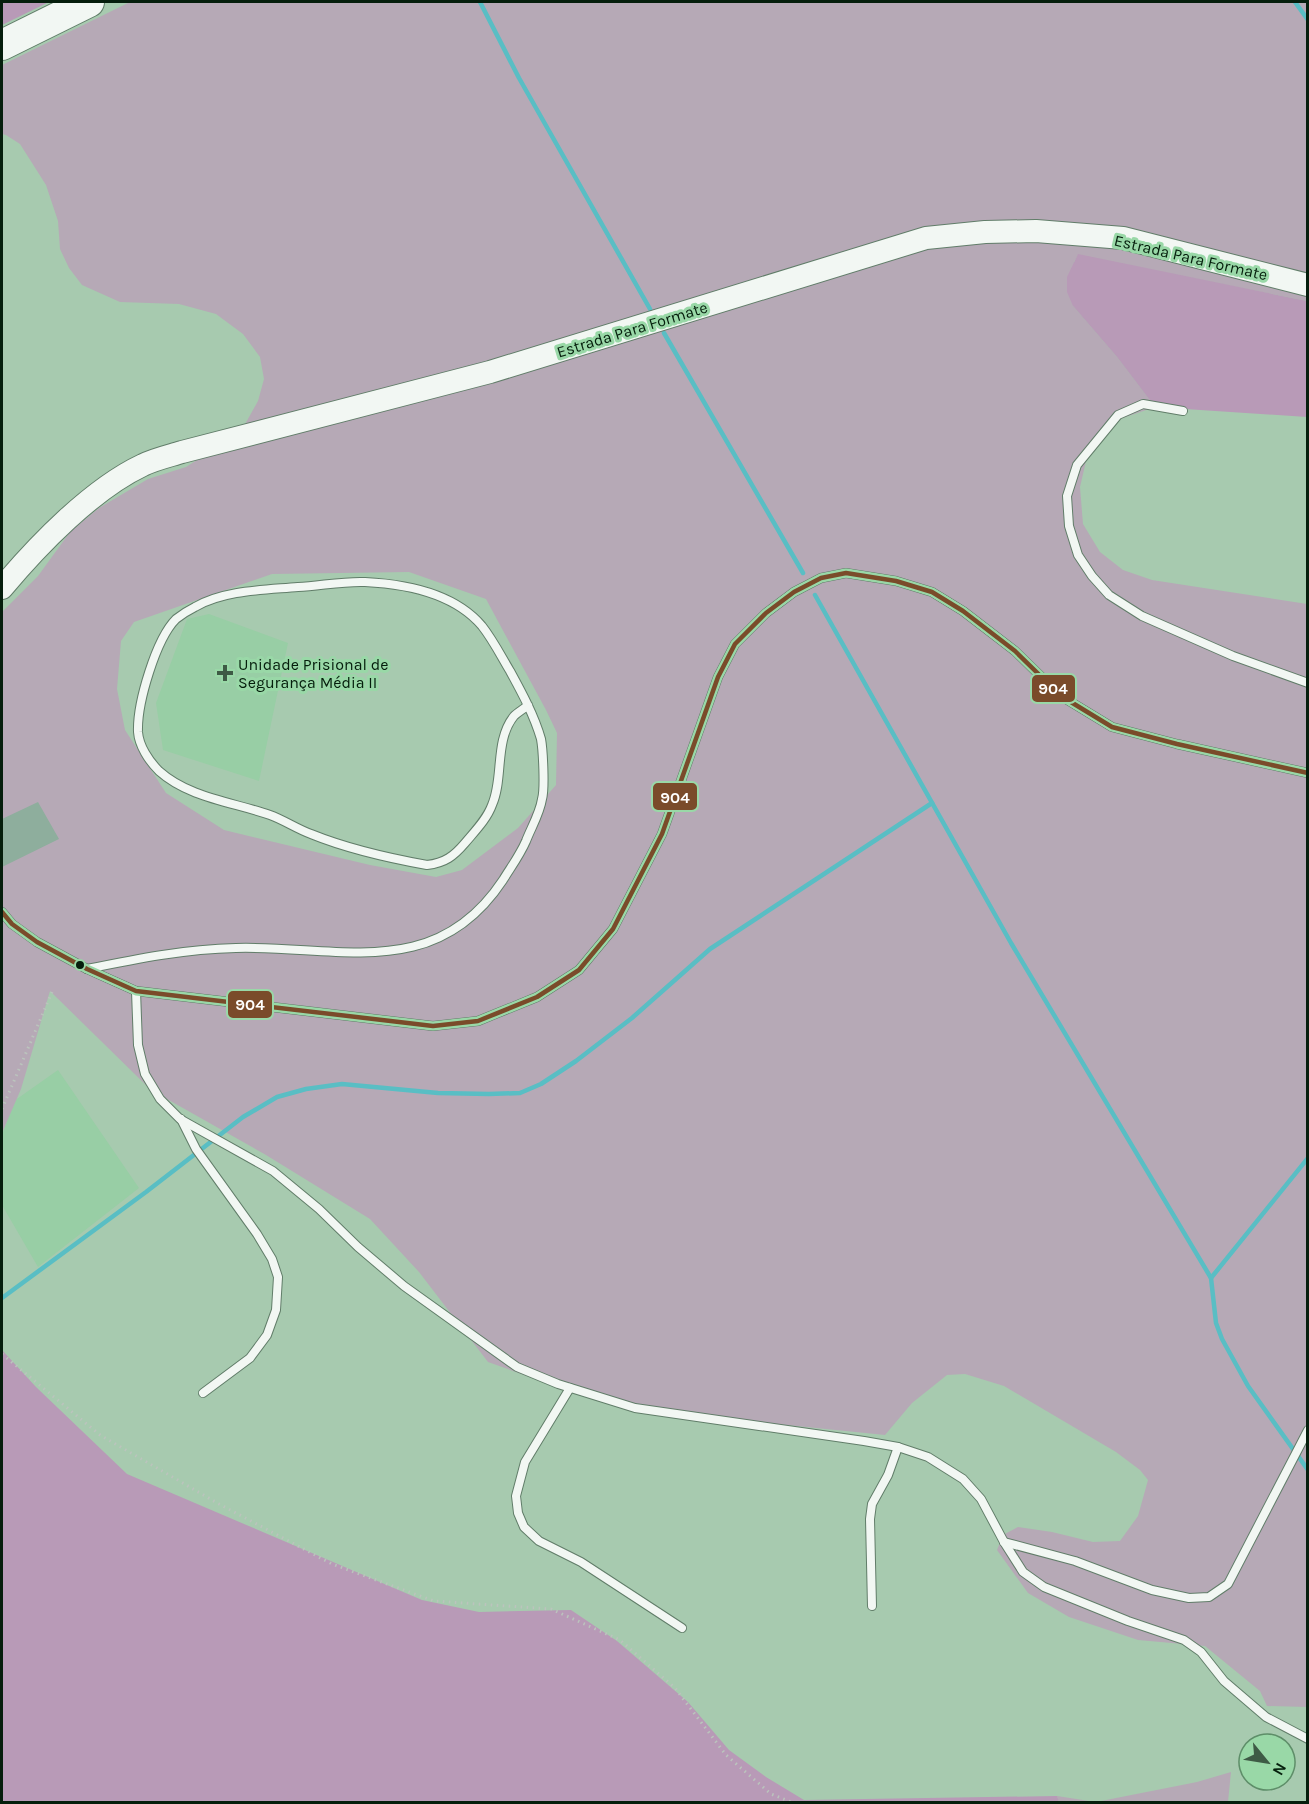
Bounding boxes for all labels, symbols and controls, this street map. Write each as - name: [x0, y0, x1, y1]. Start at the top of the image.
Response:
- street label: Estrada Para Formate: [1112, 231, 1269, 284]
- street label: Estrada Para Formate: [554, 297, 710, 361]
- place label: Unidade Prisional de Segurança Média II: [238, 655, 388, 692]
- marker: Unidade Prisional de Segurança Média II: [216, 664, 234, 682]
- line badge: 904: [1031, 674, 1076, 703]
- text: 904: [1038, 679, 1068, 698]
- line badge: 904: [652, 782, 698, 811]
- text: 904: [660, 788, 690, 807]
- unlabelled marker: [74, 959, 86, 971]
- line badge: 904: [227, 990, 273, 1019]
- text: 904: [235, 995, 265, 1014]
- north arrow: [1237, 1732, 1297, 1792]
- text: N: [1268, 1760, 1291, 1779]

